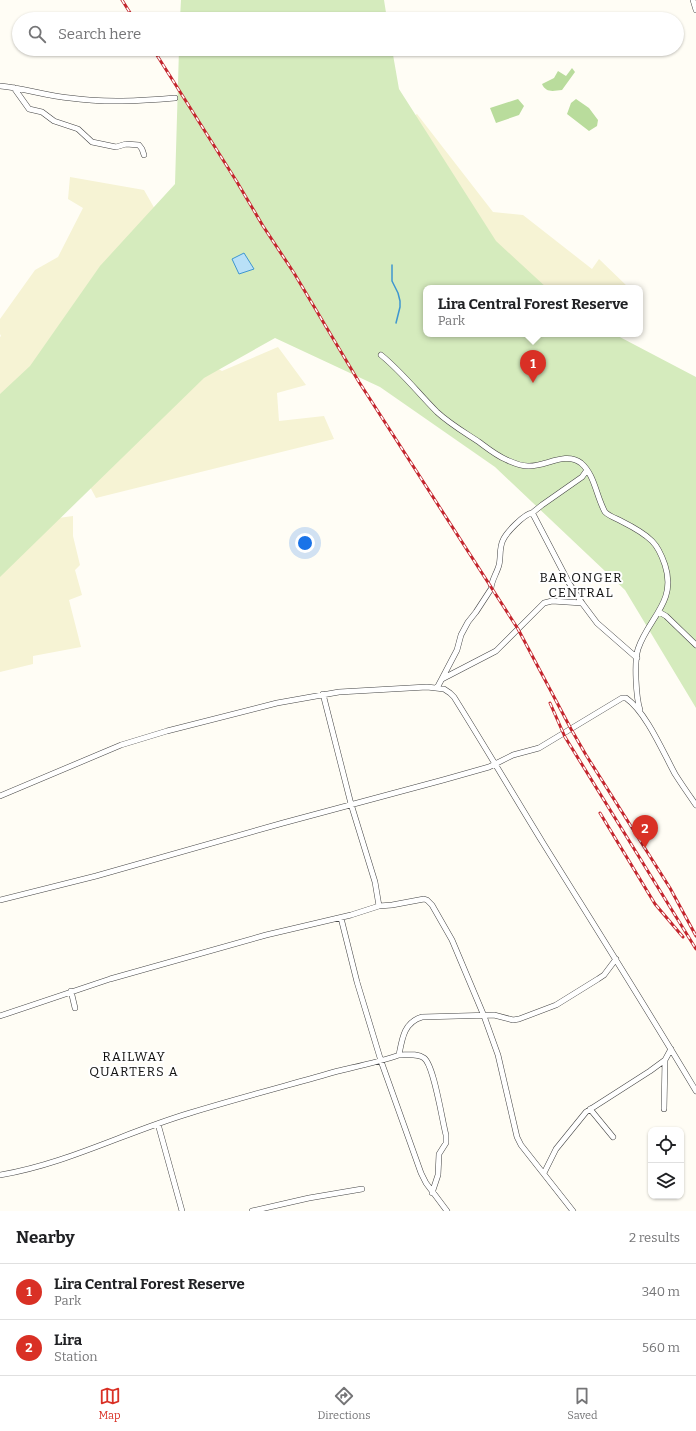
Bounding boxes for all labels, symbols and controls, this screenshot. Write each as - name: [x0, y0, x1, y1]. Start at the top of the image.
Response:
- search box: [12, 12, 684, 56]
- icon: search: [26, 23, 48, 45]
- text: Search here: [58, 25, 141, 43]
- popup: [423, 285, 643, 337]
- text: Lira Central Forest Reserve: [438, 295, 628, 313]
- text: Park: [438, 313, 465, 328]
- pin: 1: [520, 350, 546, 383]
- your location: [295, 533, 315, 553]
- district label: BAR ONGER CENTRAL: [539, 570, 623, 600]
- pin: 2: [632, 815, 658, 848]
- district label: RAILWAY QUARTERS A: [89, 1049, 179, 1079]
- map controls: [648, 1127, 684, 1199]
- button: locate: [648, 1127, 684, 1163]
- button: layers: [648, 1163, 684, 1199]
- text: Nearby: [16, 1227, 75, 1248]
- text: 2 results: [629, 1230, 680, 1245]
- text: Lira Central Forest Reserve: [54, 1275, 245, 1293]
- text: 1: [26, 1284, 32, 1299]
- text: 340 m: [642, 1284, 680, 1299]
- text: Park: [54, 1293, 81, 1308]
- text: Lira: [54, 1331, 82, 1349]
- text: 2: [25, 1340, 33, 1355]
- text: 560 m: [642, 1340, 680, 1355]
- text: Station: [54, 1349, 98, 1364]
- tab: Map: [98, 1385, 121, 1422]
- tab: Directions: [318, 1385, 370, 1422]
- tab: Saved: [567, 1385, 598, 1422]

